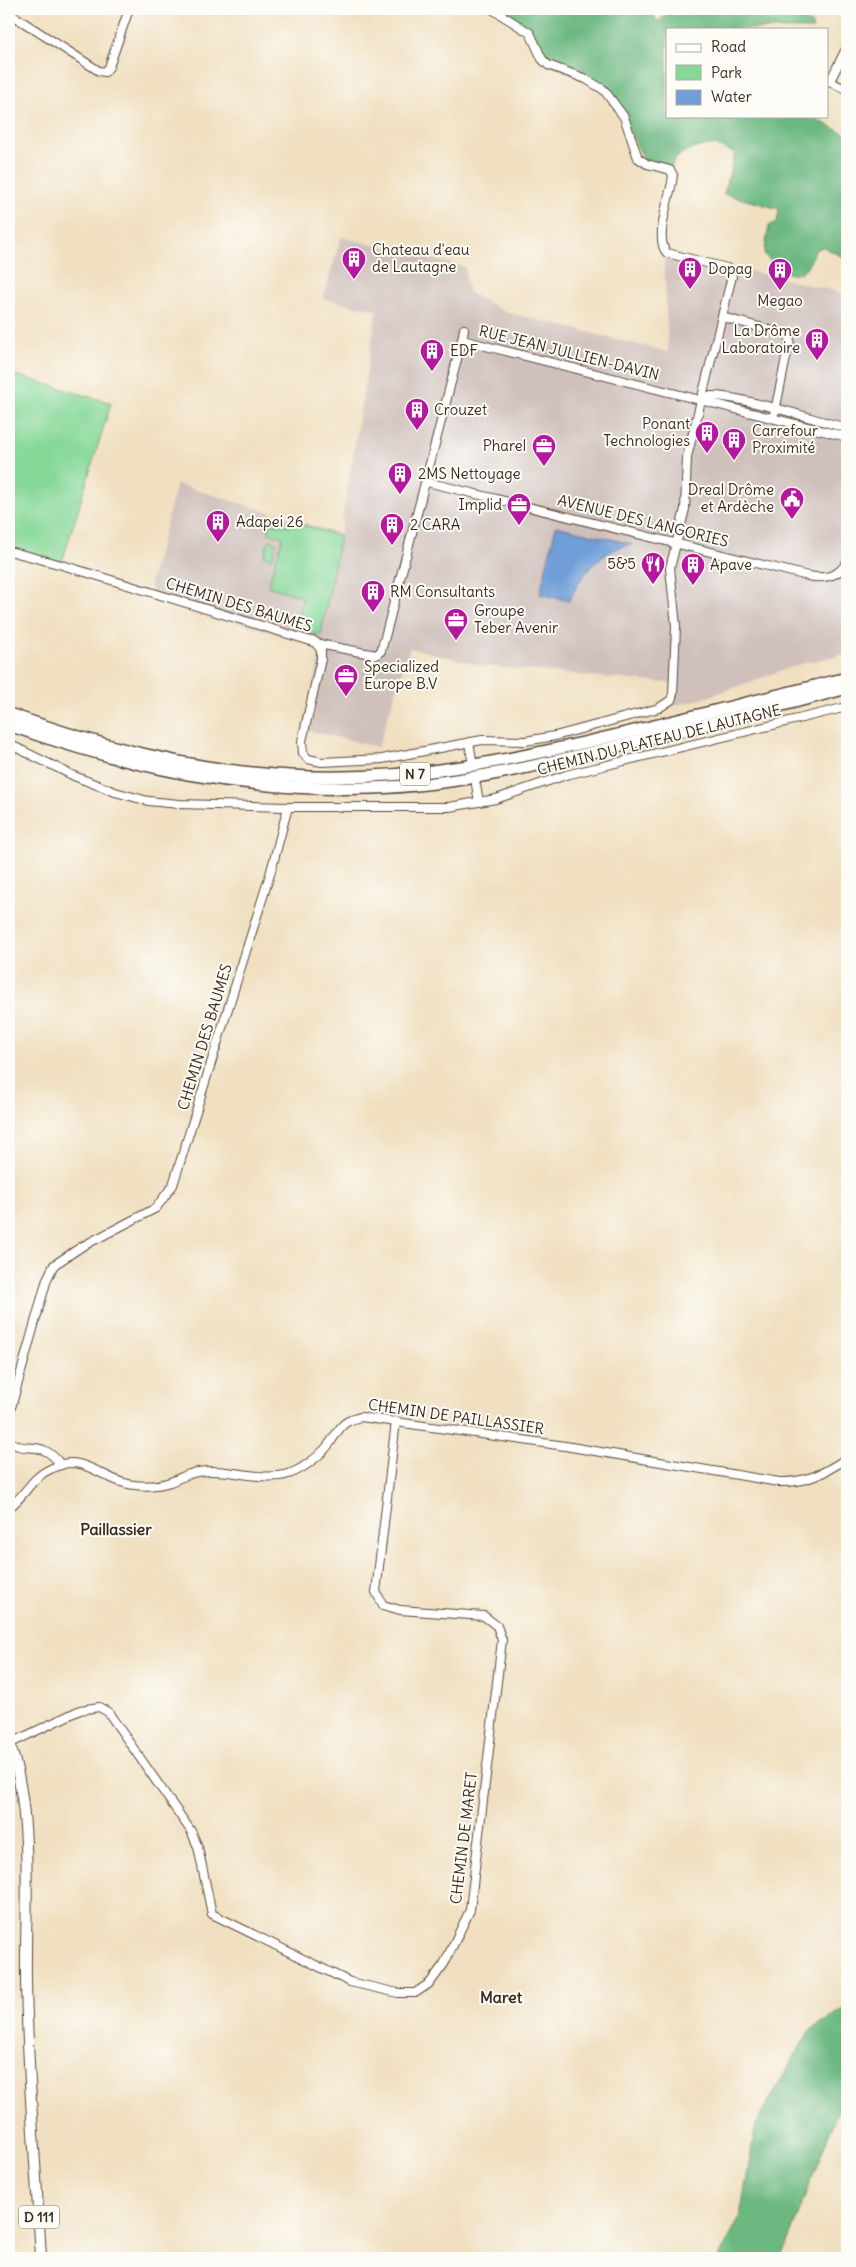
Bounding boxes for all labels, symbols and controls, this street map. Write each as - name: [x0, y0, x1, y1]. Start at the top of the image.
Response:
- legend: [666, 28, 828, 118]
- text: Road: [711, 37, 746, 56]
- text: Park: [711, 63, 742, 82]
- text: Water: [711, 87, 752, 106]
- place label: Chateau d'eau de Lautagne: [372, 240, 470, 276]
- building icon: Chateau d'eau de Lautagne: [341, 246, 367, 280]
- building icon: Dopag: [677, 256, 703, 290]
- building icon: Megao: [767, 257, 793, 291]
- place label: Dopag: [708, 259, 753, 278]
- place label: Megao: [757, 291, 803, 310]
- street label: RUE JEAN JULLIEN-DAVIN: [477, 321, 661, 384]
- place label: La Drôme Laboratoire: [722, 321, 800, 357]
- building icon: La Drôme Laboratoire: [804, 327, 830, 361]
- building icon: EDF: [419, 338, 445, 372]
- place label: EDF: [450, 341, 478, 360]
- building icon: Crouzet: [404, 397, 430, 431]
- place label: Crouzet: [434, 400, 487, 419]
- place label: Ponant Technologies: [603, 414, 690, 450]
- building icon: Ponant Technologies: [694, 420, 720, 454]
- place label: Carrefour Proximité: [752, 421, 818, 457]
- building icon: Carrefour Proximité: [721, 427, 747, 461]
- office icon: Pharel: [531, 433, 557, 467]
- place label: Pharel: [483, 436, 526, 455]
- building icon: 2MS Nettoyage: [387, 461, 413, 495]
- place label: 2MS Nettoyage: [418, 464, 521, 483]
- place label: Dreal Drôme et Ardèche: [688, 480, 774, 516]
- public building icon: Dreal Drôme et Ardèche: [779, 486, 805, 520]
- street label: AVENUE DES LANGORIES: [556, 490, 730, 551]
- office icon: Implid: [506, 492, 532, 526]
- place label: Implid: [458, 495, 502, 514]
- building icon: Adapei 26: [205, 509, 231, 543]
- place label: Adapei 26: [236, 512, 303, 531]
- building icon: 2 CARA: [379, 512, 405, 546]
- place label: 2 CARA: [410, 515, 461, 534]
- restaurant icon: 5&5: [640, 551, 666, 585]
- building icon: Apave: [680, 552, 706, 586]
- place label: 5&5: [607, 554, 636, 573]
- place label: Apave: [710, 555, 752, 574]
- street label: CHEMIN DES BAUMES: [164, 573, 315, 636]
- building icon: RM Consultants: [360, 579, 386, 613]
- place label: RM Consultants: [390, 582, 495, 601]
- place label: Groupe Teber Avenir: [474, 601, 558, 637]
- office icon: Groupe Teber Avenir: [443, 607, 469, 641]
- place label: Specialized Europe B.V: [364, 657, 439, 693]
- office icon: Specialized Europe B.V: [333, 663, 359, 697]
- street label: CHEMIN DU PLATEAU DE LAUTAGNE: [535, 700, 783, 779]
- road number: N 7: [400, 762, 430, 786]
- street label: CHEMIN DES BAUMES: [173, 961, 236, 1112]
- street label: CHEMIN DE PAILLASSIER: [367, 1395, 546, 1438]
- district label: Paillassier: [80, 1519, 152, 1539]
- street label: CHEMIN DE MARET: [446, 1771, 481, 1905]
- district label: Maret: [480, 1987, 523, 2007]
- road number: D 111: [19, 2206, 59, 2228]

